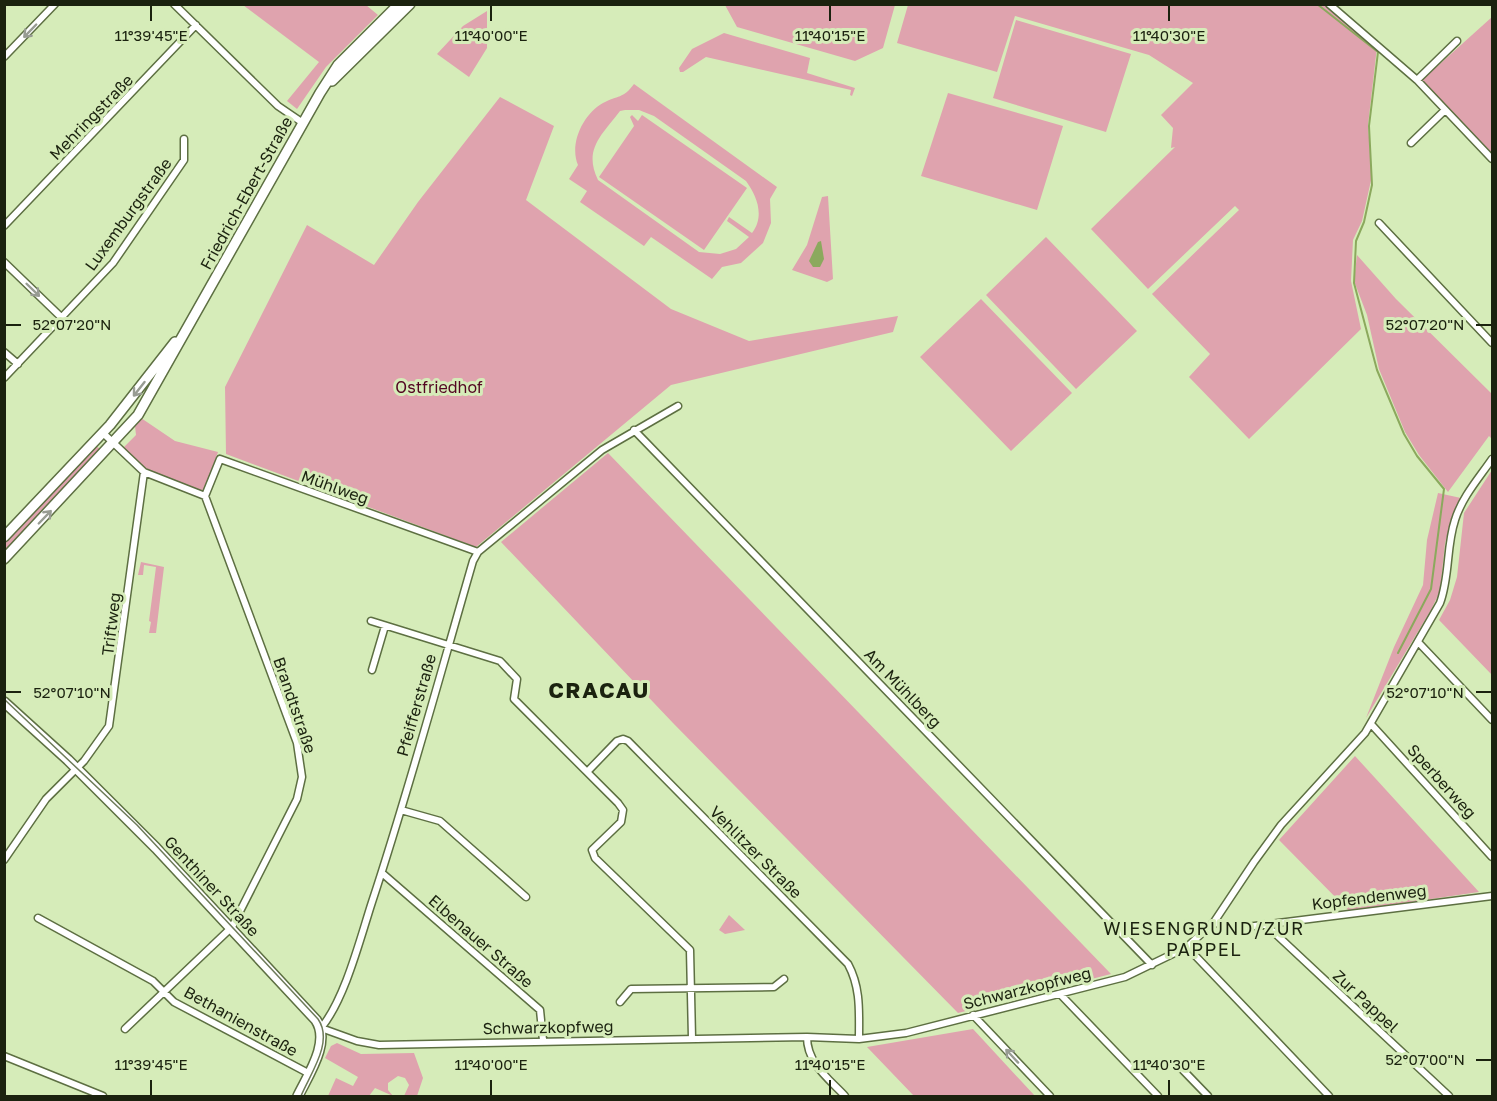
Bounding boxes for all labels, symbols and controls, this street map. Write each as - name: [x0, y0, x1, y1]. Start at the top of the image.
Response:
- one-way arrow: [22, 23, 37, 38]
- text: 11°39'45"E: [114, 26, 188, 44]
- text: 11°40'00"E: [454, 26, 528, 44]
- text: 11°40'15"E: [795, 26, 865, 44]
- text: 11°40'30"E: [1133, 26, 1205, 44]
- street label: Mehringstraße: [45, 70, 137, 164]
- street label: Friedrich-Ebert-Straße: [196, 113, 296, 273]
- street label: Luxemburgstraße: [80, 154, 176, 274]
- one-way arrow: [26, 283, 41, 297]
- text: 52°07'20"N: [32, 315, 112, 333]
- text: 52°07'20"N: [1385, 315, 1465, 333]
- park label: Ostfriedhof: [395, 377, 483, 397]
- one-way arrow: [133, 380, 146, 396]
- street label: Mühlweg: [299, 466, 371, 508]
- one-way arrow: [37, 509, 52, 524]
- street label: Triftweg: [97, 591, 125, 657]
- street label: Am Mühlberg: [860, 644, 946, 732]
- street label: Pfeifferstraße: [392, 651, 440, 759]
- street label: Brandtstraße: [269, 654, 321, 756]
- district label: CRACAU: [548, 676, 650, 703]
- text: 52°07'10"N: [33, 683, 111, 701]
- text: 52°07'10"N: [1386, 683, 1464, 701]
- street label: Sperberweg: [1403, 740, 1481, 822]
- street label: Vehlitzer Straße: [706, 802, 806, 902]
- street label: Genthiner Straße: [160, 832, 264, 940]
- street label: Kopfendenweg: [1310, 880, 1428, 914]
- street label: Elbenauer Straße: [425, 890, 537, 992]
- district label: WIESENGRUND/ZUR PAPPEL: [1103, 917, 1305, 960]
- street label: Schwarzkopfweg: [961, 962, 1093, 1014]
- street label: Zur Pappel: [1329, 966, 1403, 1036]
- street label: Bethanienstraße: [181, 981, 301, 1061]
- street label: Schwarzkopfweg: [482, 1016, 614, 1038]
- one-way arrow: [1005, 1048, 1019, 1063]
- text: 52°07'00"N: [1385, 1050, 1465, 1068]
- text: 11°39'45"E: [114, 1055, 188, 1073]
- text: 11°40'00"E: [454, 1055, 528, 1073]
- text: 11°40'15"E: [795, 1055, 865, 1073]
- text: 11°40'30"E: [1133, 1055, 1205, 1073]

